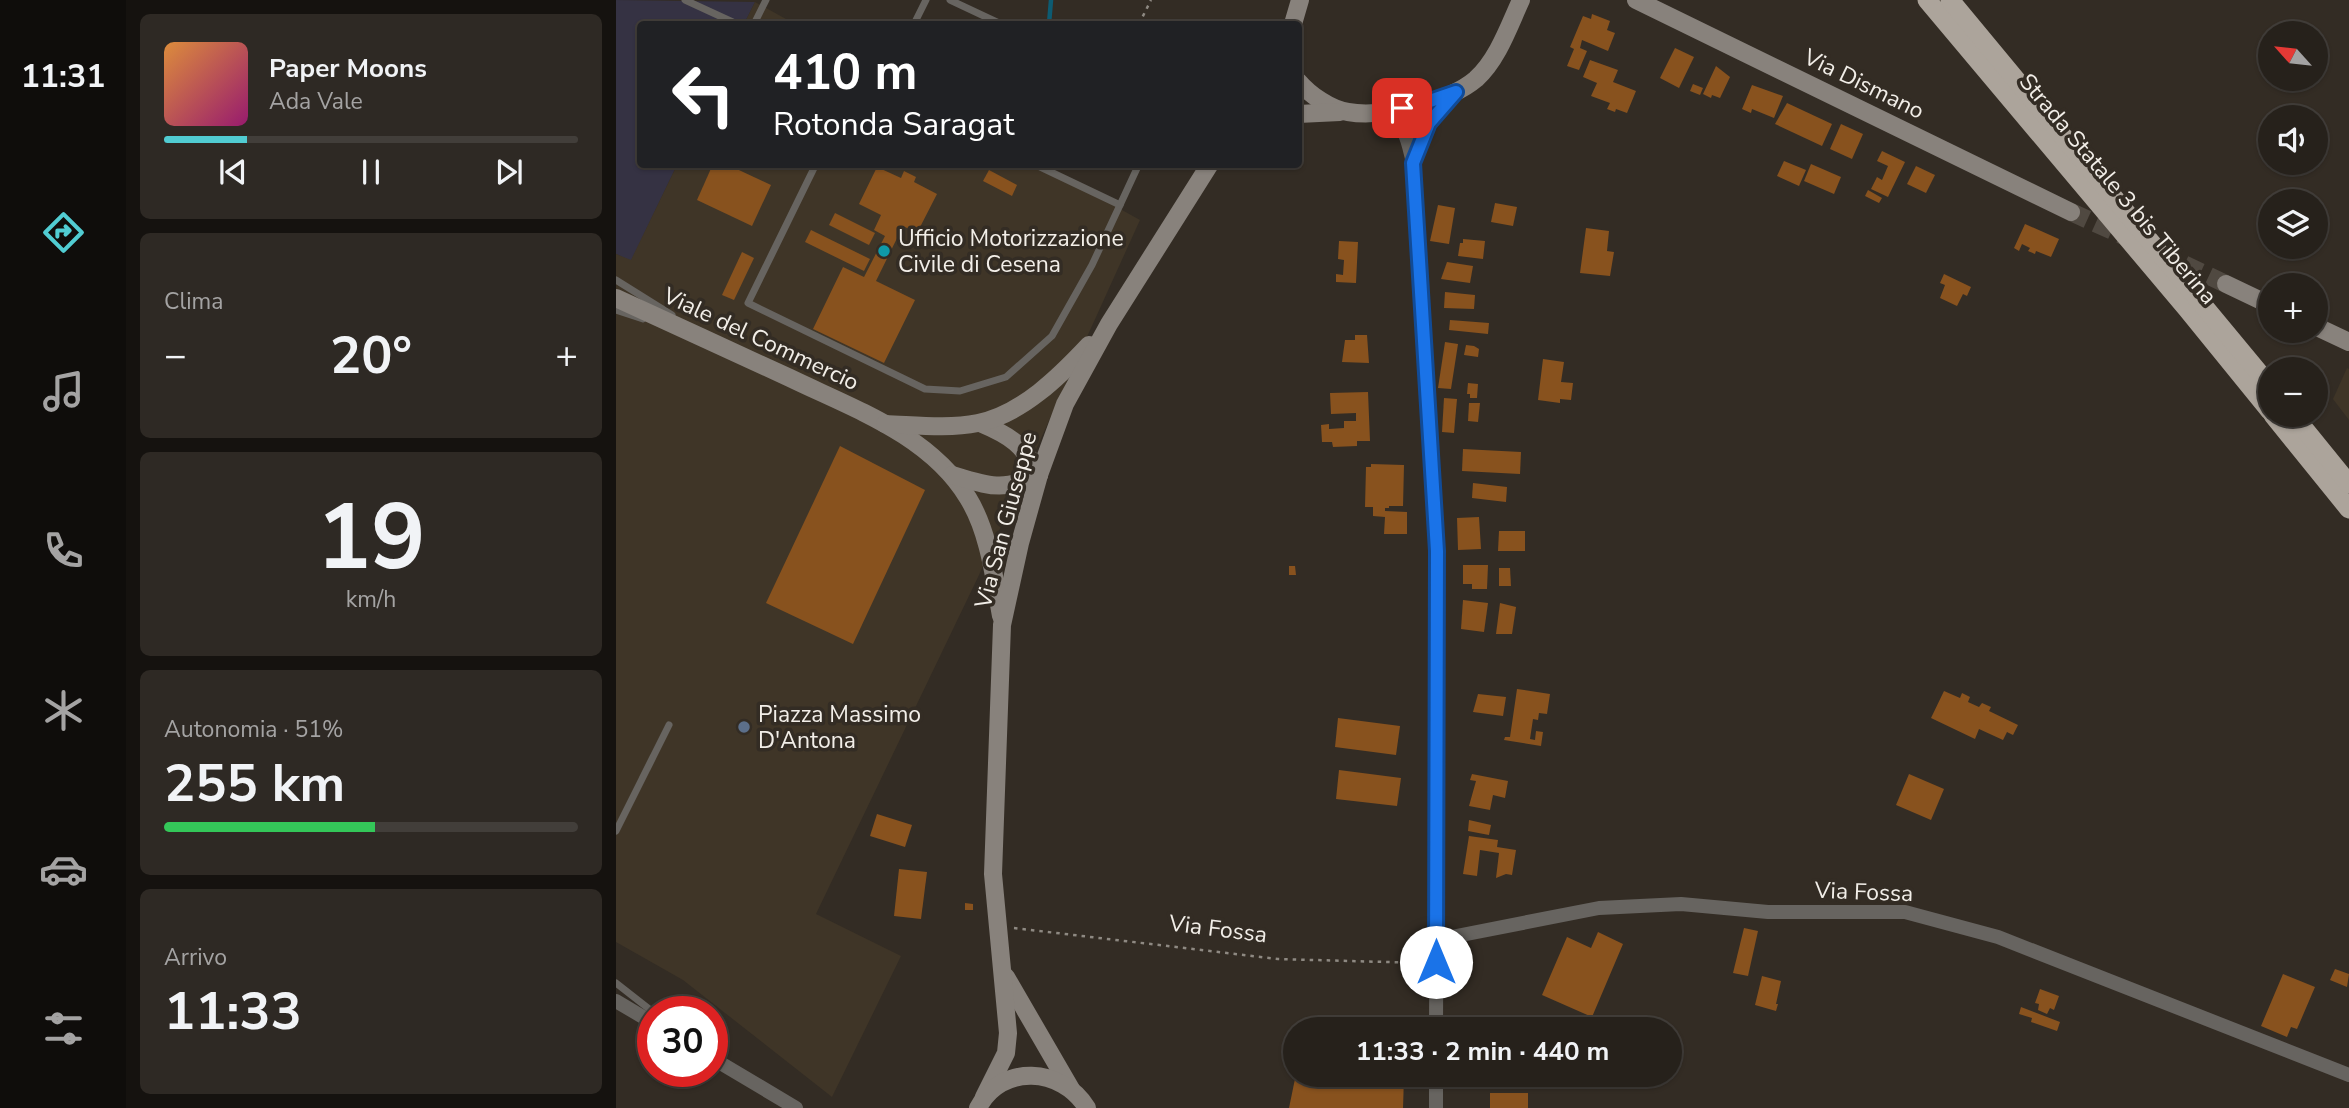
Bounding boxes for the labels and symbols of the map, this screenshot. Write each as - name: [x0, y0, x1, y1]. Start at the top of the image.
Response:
- north arrow: [2258, 21, 2328, 91]
- street label: Via Dismano: [1798, 41, 1929, 127]
- street label: Strada Statale 3 bis Tiberina: [2012, 67, 2224, 311]
- pin: [1372, 78, 1432, 138]
- place label: Ufficio Motorizzazione Civile di Cesena: [898, 223, 1124, 280]
- marker: Ufficio Motorizzazione Civile di Cesena: [876, 243, 892, 259]
- street label: Viale del Commercio: [657, 280, 864, 398]
- street label: Via San Giuseppe: [967, 428, 1045, 613]
- place label: Piazza Massimo D'Antona: [758, 699, 921, 756]
- marker: Piazza Massimo D'Antona: [736, 719, 752, 735]
- street label: Via Fossa: [1813, 875, 1914, 909]
- street label: Via Fossa: [1166, 907, 1269, 950]
- position arrow: [1399, 925, 1473, 999]
- speed limit sign: 30: [637, 996, 728, 1087]

